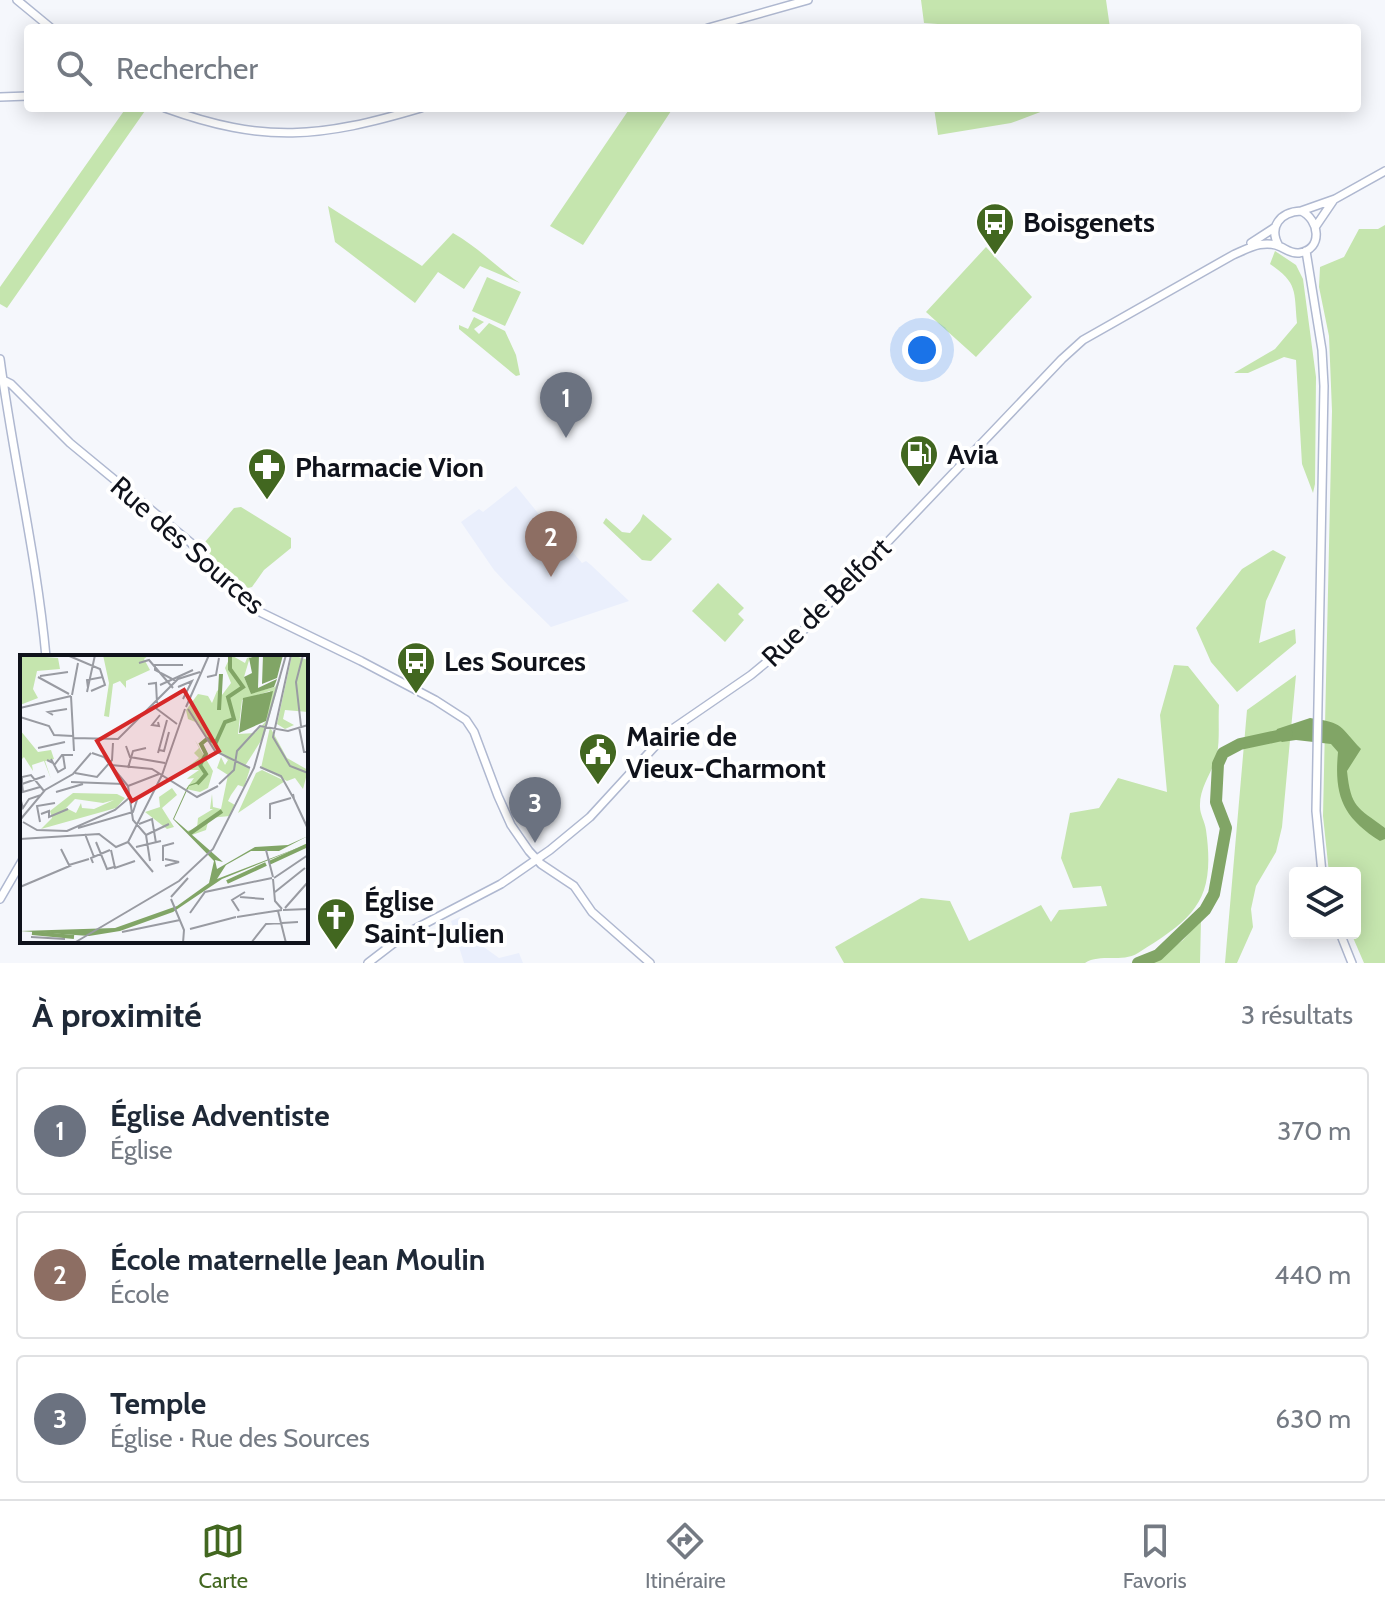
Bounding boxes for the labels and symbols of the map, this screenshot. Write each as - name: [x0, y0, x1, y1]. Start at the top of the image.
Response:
- bus stop icon: Boisgenets: [974, 201, 1016, 256]
- place label: Boisgenets: [1023, 205, 1155, 239]
- your location: [902, 330, 942, 370]
- pin: 1: [540, 372, 592, 438]
- fuel station icon: Avia: [898, 433, 940, 488]
- place label: Avia: [947, 437, 998, 471]
- pharmacy icon: Pharmacie Vion: [246, 446, 288, 501]
- place label: Pharmacie Vion: [295, 450, 484, 484]
- street label: Rue des Sources: [104, 469, 272, 621]
- pin: 2: [525, 511, 577, 577]
- street label: Rue de Belfort: [754, 530, 898, 674]
- bus stop icon: Les Sources: [395, 640, 437, 695]
- place label: Les Sources: [444, 644, 586, 678]
- inset map: [20, 655, 308, 943]
- place label: Mairie de Vieux-Charmont: [626, 719, 826, 785]
- public building icon: Mairie de Vieux-Charmont: [577, 731, 619, 786]
- pin: 3: [509, 777, 561, 843]
- place label: Église Saint-Julien: [364, 884, 505, 950]
- church icon: Église Saint-Julien: [315, 896, 357, 951]

